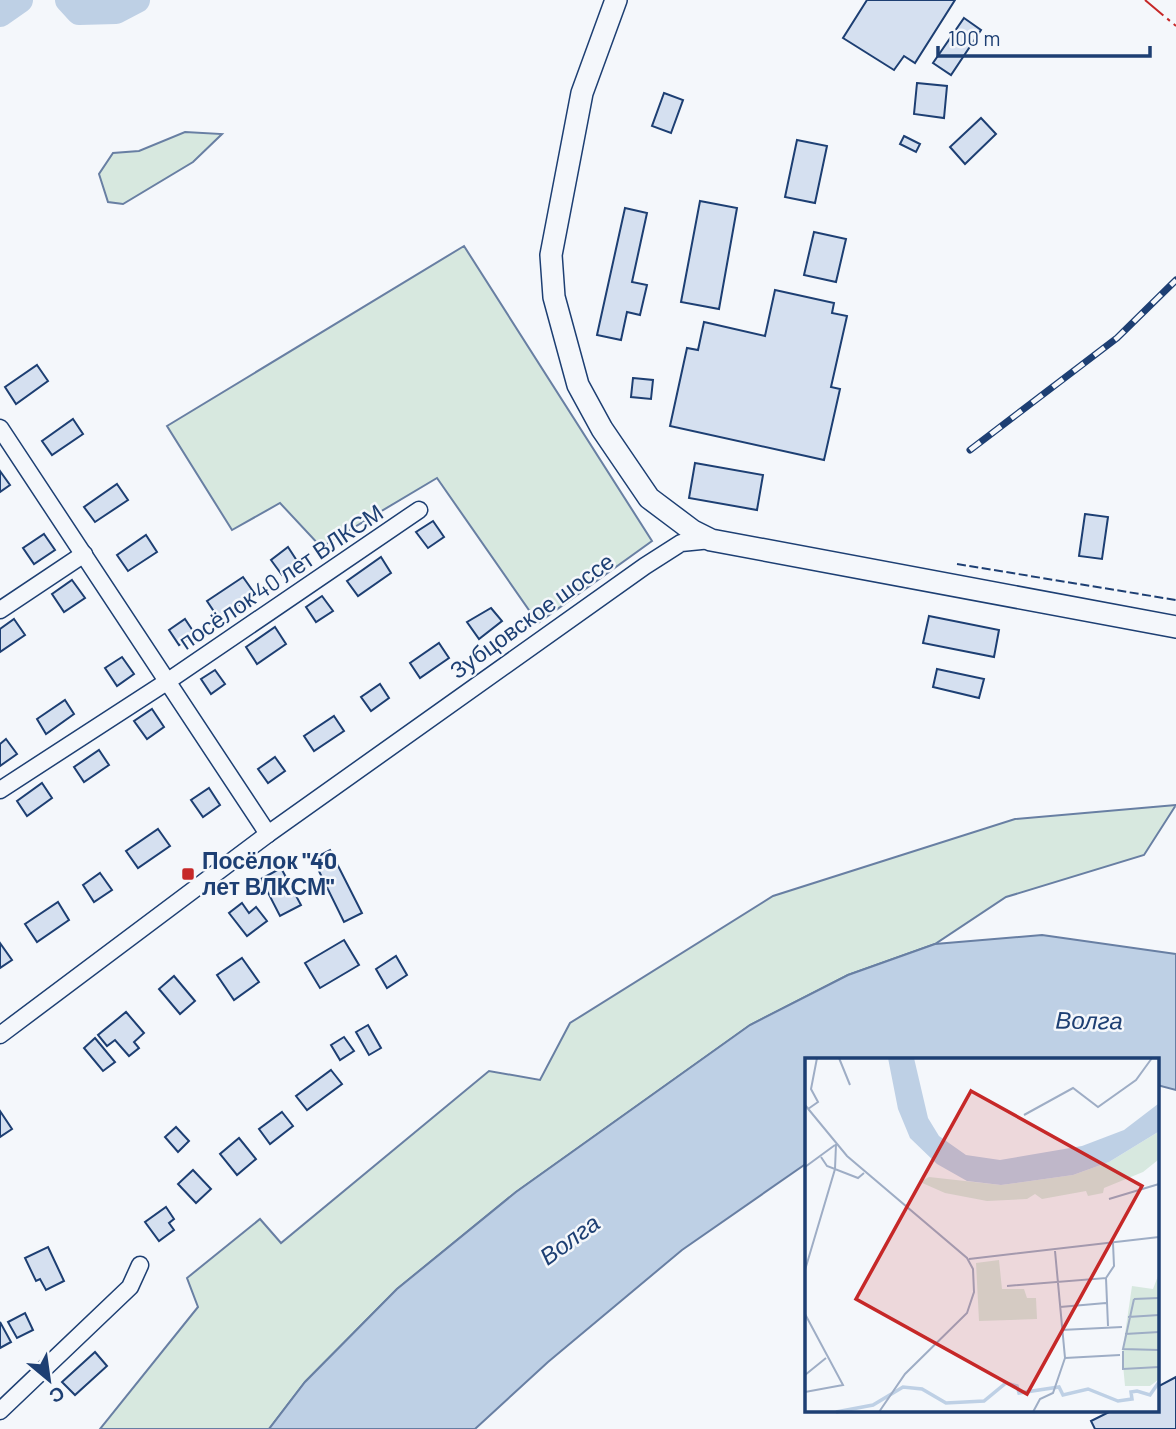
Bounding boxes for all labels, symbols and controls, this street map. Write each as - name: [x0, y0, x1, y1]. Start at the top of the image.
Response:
- scale bar: [938, 14, 1150, 58]
- text: 100 m: [948, 25, 1001, 50]
- street label: посёлок 40 лет ВЛКСМ: [173, 497, 388, 655]
- street label: Зубцовское шоссе: [444, 546, 619, 684]
- place label: Посёлок "40 лет ВЛКСМ": [202, 846, 337, 900]
- marker: Посёлок "40 лет ВЛКСМ": [180, 866, 196, 882]
- water label: Волга: [1055, 1004, 1123, 1035]
- inset map: [805, 1058, 1158, 1412]
- water label: Волга: [533, 1207, 605, 1270]
- north arrow: [14, 1345, 84, 1415]
- text: С: [46, 1382, 69, 1409]

